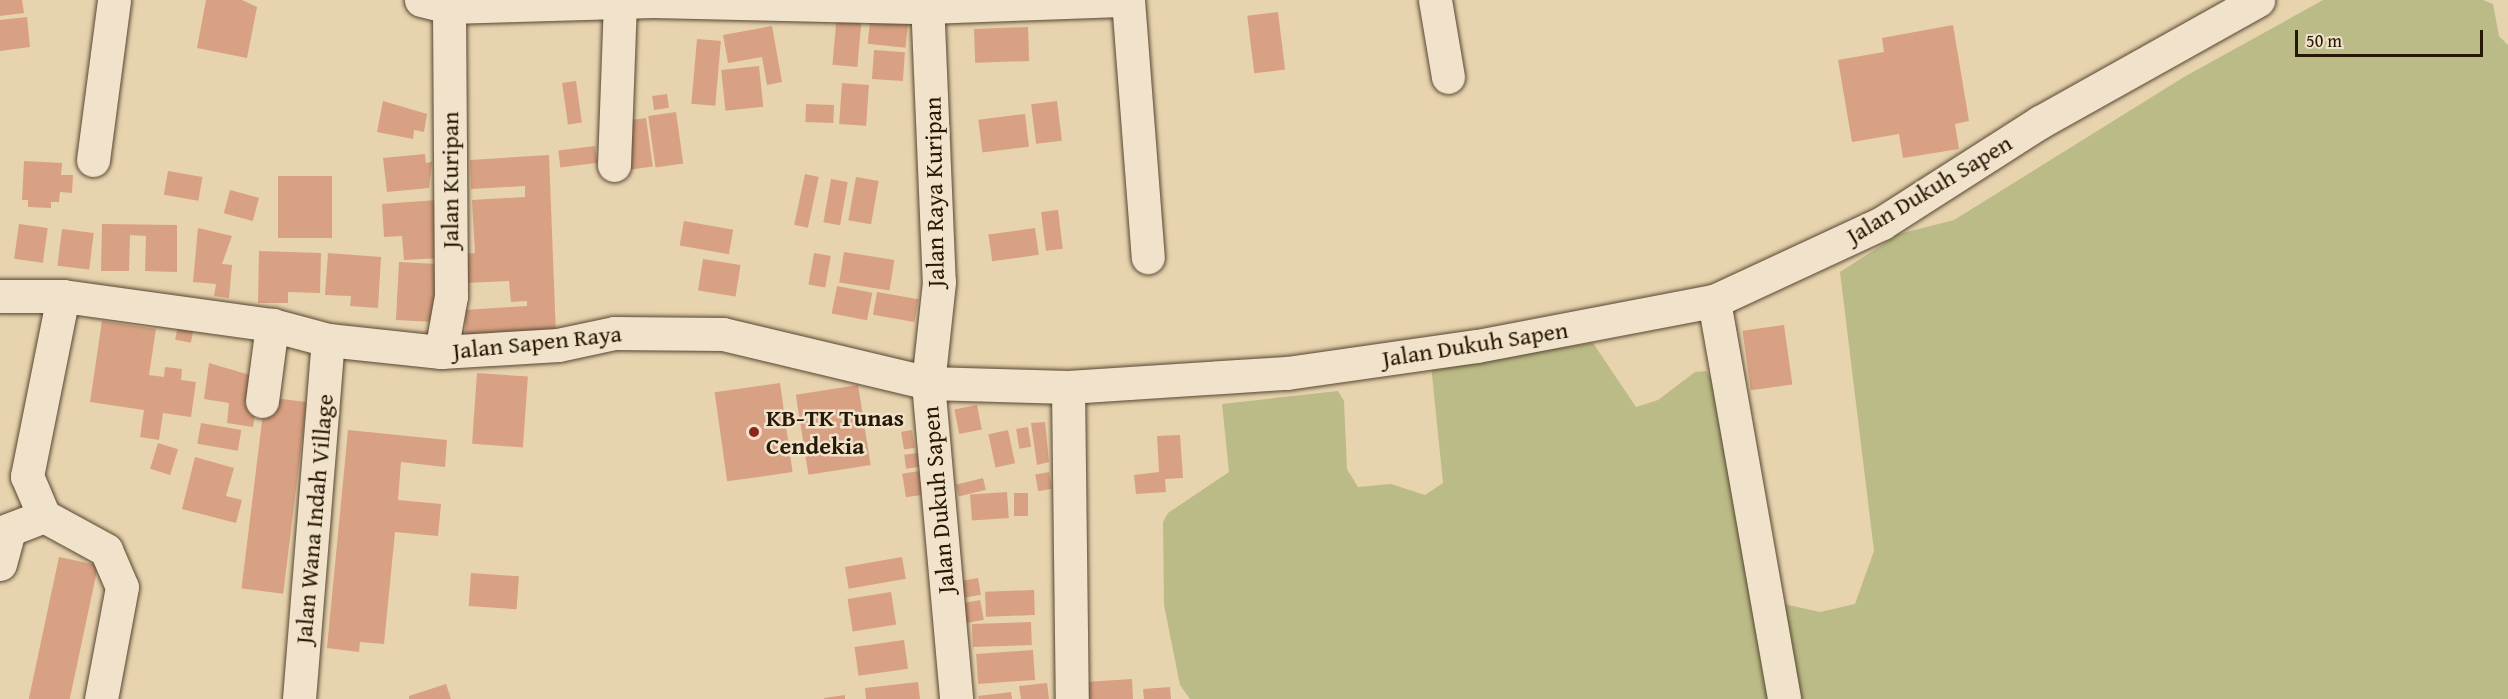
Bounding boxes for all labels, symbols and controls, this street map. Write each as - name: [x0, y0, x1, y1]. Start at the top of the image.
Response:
- scale bar: [2298, 18, 2486, 56]
- text: 50 m: [2306, 27, 2342, 54]
- street label: Jalan Raya Kuripan: [918, 96, 950, 288]
- street label: Jalan Kuripan: [436, 111, 464, 249]
- street label: Jalan Dukuh Sapen: [1841, 128, 2017, 250]
- street label: Jalan Dukuh Sapen: [1380, 315, 1570, 373]
- street label: Jalan Sapen Raya: [451, 319, 623, 365]
- street label: Jalan Wana Indah Village: [289, 393, 339, 645]
- place label: KB-TK Tunas Cendekia: [766, 404, 904, 460]
- street label: Jalan Dukuh Sapen: [915, 405, 961, 595]
- marker: KB-TK Tunas Cendekia: [747, 425, 761, 439]

